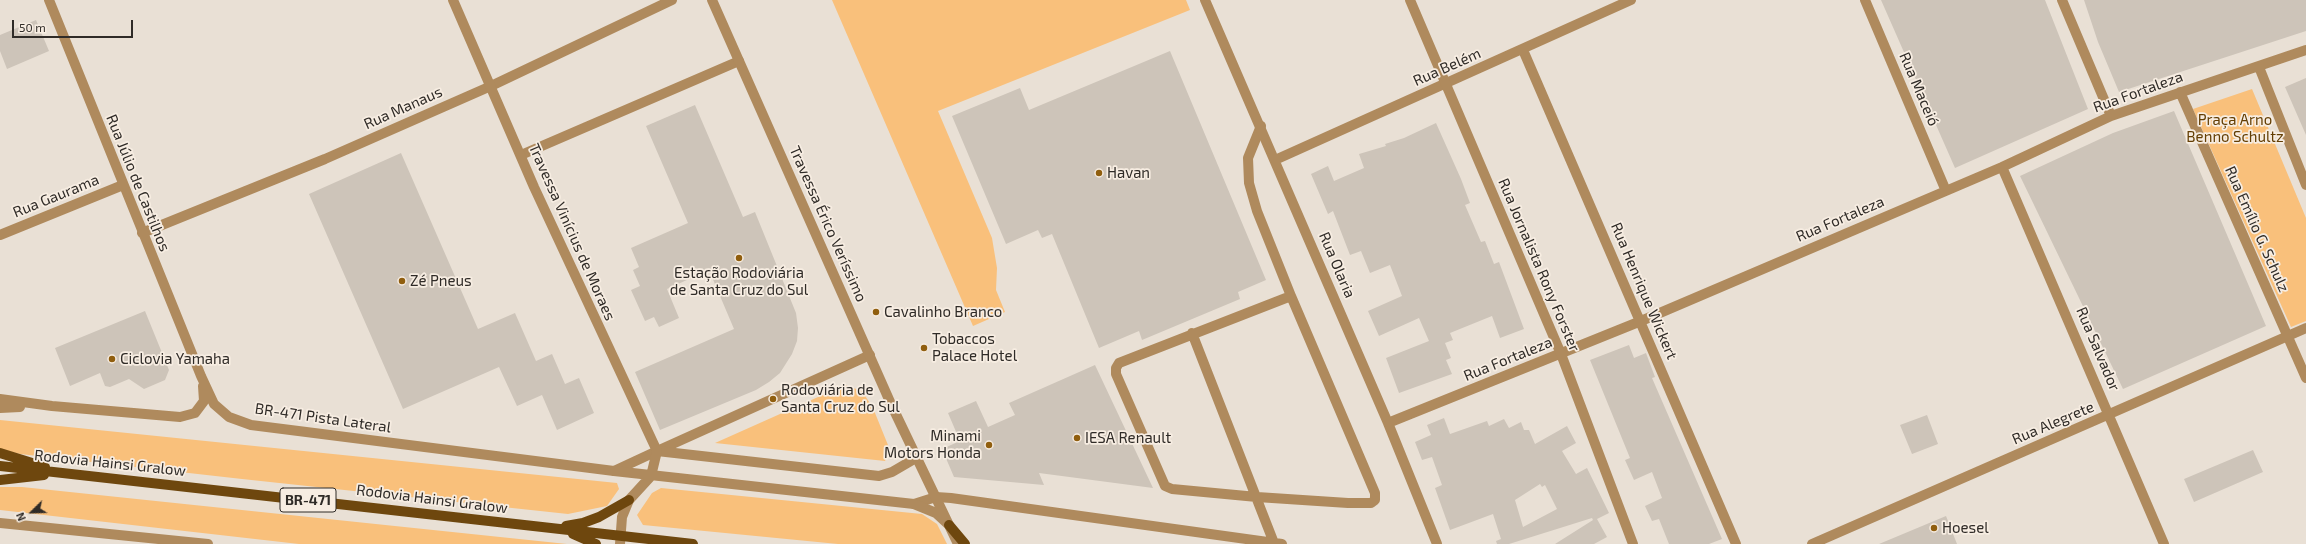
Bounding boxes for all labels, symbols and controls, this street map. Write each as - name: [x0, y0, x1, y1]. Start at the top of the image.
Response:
- scale bar: [14, 12, 135, 38]
- text: 50 m: [19, 20, 46, 34]
- street label: Rua Belém: [1410, 44, 1484, 90]
- street label: Rua Maceió: [1895, 49, 1943, 129]
- street label: Rua Fortaleza: [2091, 67, 2185, 117]
- street label: Rua Manaus: [361, 83, 445, 133]
- park label: Praça Arno Benno Schultz: [2186, 111, 2284, 146]
- street label: Rua Júlio de Castilhos: [102, 112, 174, 254]
- street label: Travessa Vinícius de Moraes: [525, 141, 619, 323]
- street label: Travessa Érico Veríssimo: [786, 143, 870, 305]
- street label: Rua Emílio G. Schulz: [2221, 163, 2293, 295]
- place label: Havan: [1107, 164, 1150, 182]
- marker: Havan: [1094, 168, 1104, 178]
- street label: Rua Gaurama: [10, 171, 102, 221]
- street label: Rua Jornalista Rony Forster: [1494, 176, 1584, 354]
- street label: Rua Fortaleza: [1793, 192, 1887, 246]
- street label: Rua Henrique Wickert: [1607, 220, 1681, 362]
- street label: Rua Olaria: [1315, 229, 1359, 301]
- marker: Estação Rodoviária de Santa Cruz do Sul: [734, 253, 744, 263]
- place label: Estação Rodoviária de Santa Cruz do Sul: [670, 264, 808, 299]
- place label: Zé Pneus: [410, 272, 472, 290]
- marker: Zé Pneus: [397, 276, 407, 286]
- place label: Cavalinho Branco: [884, 303, 1002, 321]
- street label: Rua Salvador: [2072, 304, 2124, 394]
- marker: Cavalinho Branco: [871, 307, 881, 317]
- place label: Tobaccos Palace Hotel: [932, 330, 1017, 365]
- street label: Rua Fortaleza: [1461, 333, 1555, 385]
- marker: Tobaccos Palace Hotel: [919, 343, 929, 353]
- place label: Ciclovia Yamaha: [120, 350, 230, 368]
- marker: Ciclovia Yamaha: [107, 354, 117, 364]
- place label: Rodoviária de Santa Cruz do Sul: [781, 381, 900, 416]
- marker: Rodoviária de Santa Cruz do Sul: [768, 394, 778, 404]
- street label: Rua Alegrete: [2009, 398, 2097, 448]
- street label: BR-471 Pista Lateral: [254, 400, 392, 436]
- place label: Minami Motors Honda: [884, 427, 981, 462]
- place label: IESA Renault: [1085, 429, 1171, 447]
- marker: IESA Renault: [1072, 433, 1082, 443]
- marker: Minami Motors Honda: [984, 440, 994, 450]
- street label: Rodovia Hainsi Gralow: [33, 446, 187, 480]
- street label: Rodovia Hainsi Gralow: [355, 481, 509, 517]
- road number: BR-471: [280, 488, 336, 512]
- north arrow: [12, 492, 52, 532]
- text: N: [13, 511, 28, 523]
- place label: Hoesel: [1942, 519, 1989, 537]
- marker: Hoesel: [1929, 523, 1939, 533]

